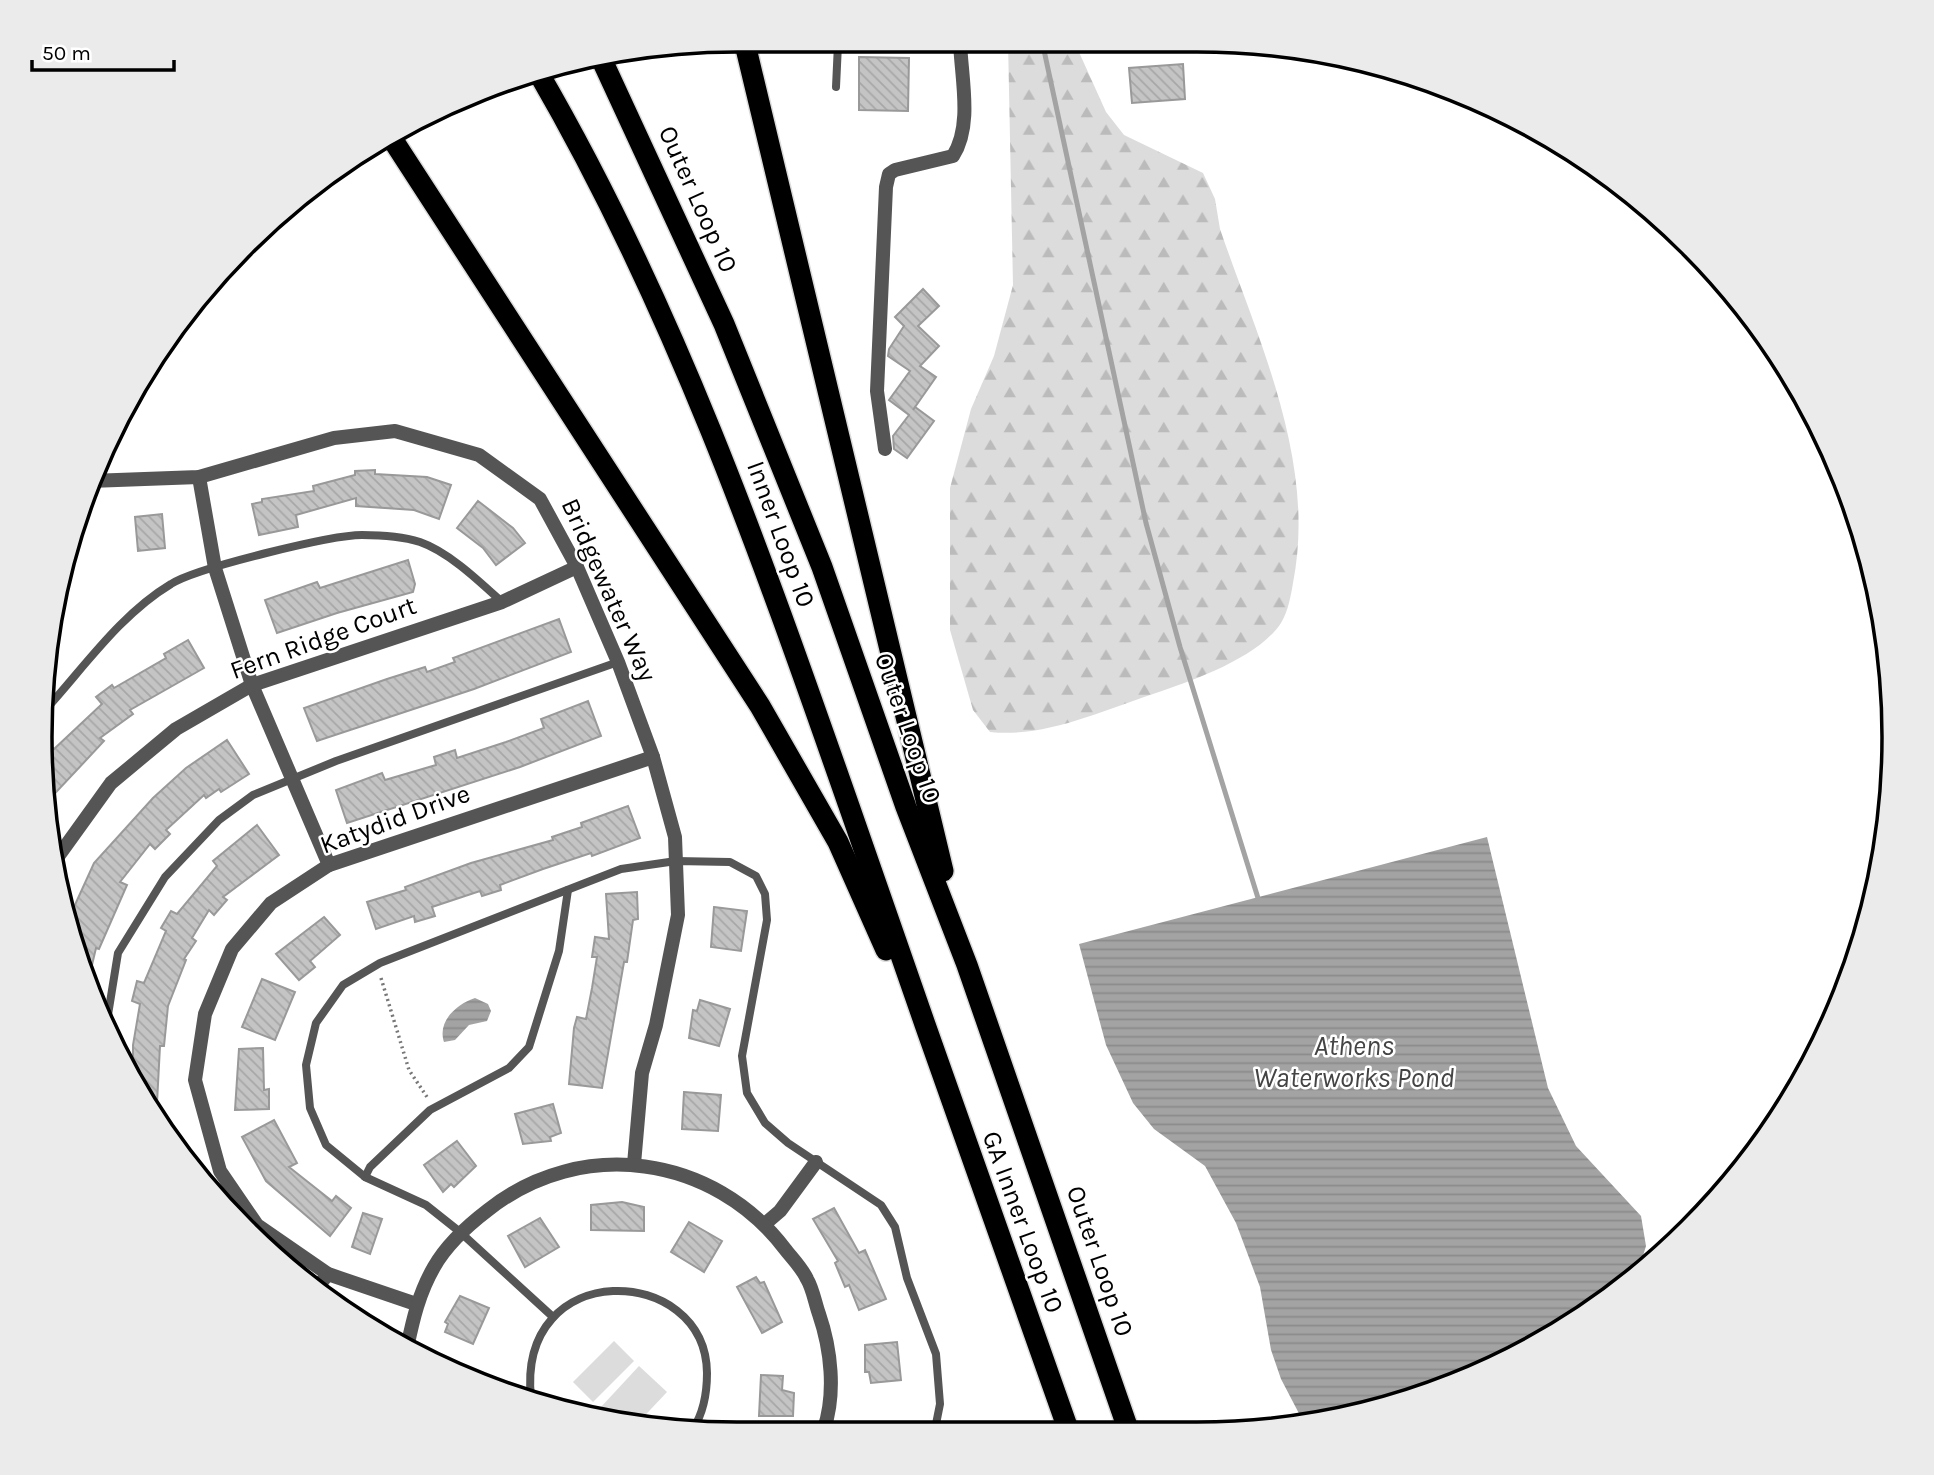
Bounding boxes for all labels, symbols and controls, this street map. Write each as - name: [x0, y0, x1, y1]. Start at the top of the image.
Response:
- scale bar: [32, 28, 173, 72]
- text: 50 m: [42, 41, 91, 65]
- street label: Outer Loop 10: [652, 121, 744, 277]
- street label: Inner Loop 10: [740, 457, 822, 611]
- street label: Bridgewater Way: [555, 494, 663, 686]
- street label: Fern Ridge Court: [226, 590, 421, 686]
- street label: Outer Loop 10: [868, 649, 948, 807]
- street label: Katydid Drive: [316, 778, 474, 860]
- water label: Athens Waterworks Pond: [1254, 1029, 1454, 1094]
- street label: GA Inner Loop 10: [976, 1127, 1070, 1317]
- street label: Outer Loop 10: [1060, 1182, 1140, 1340]

